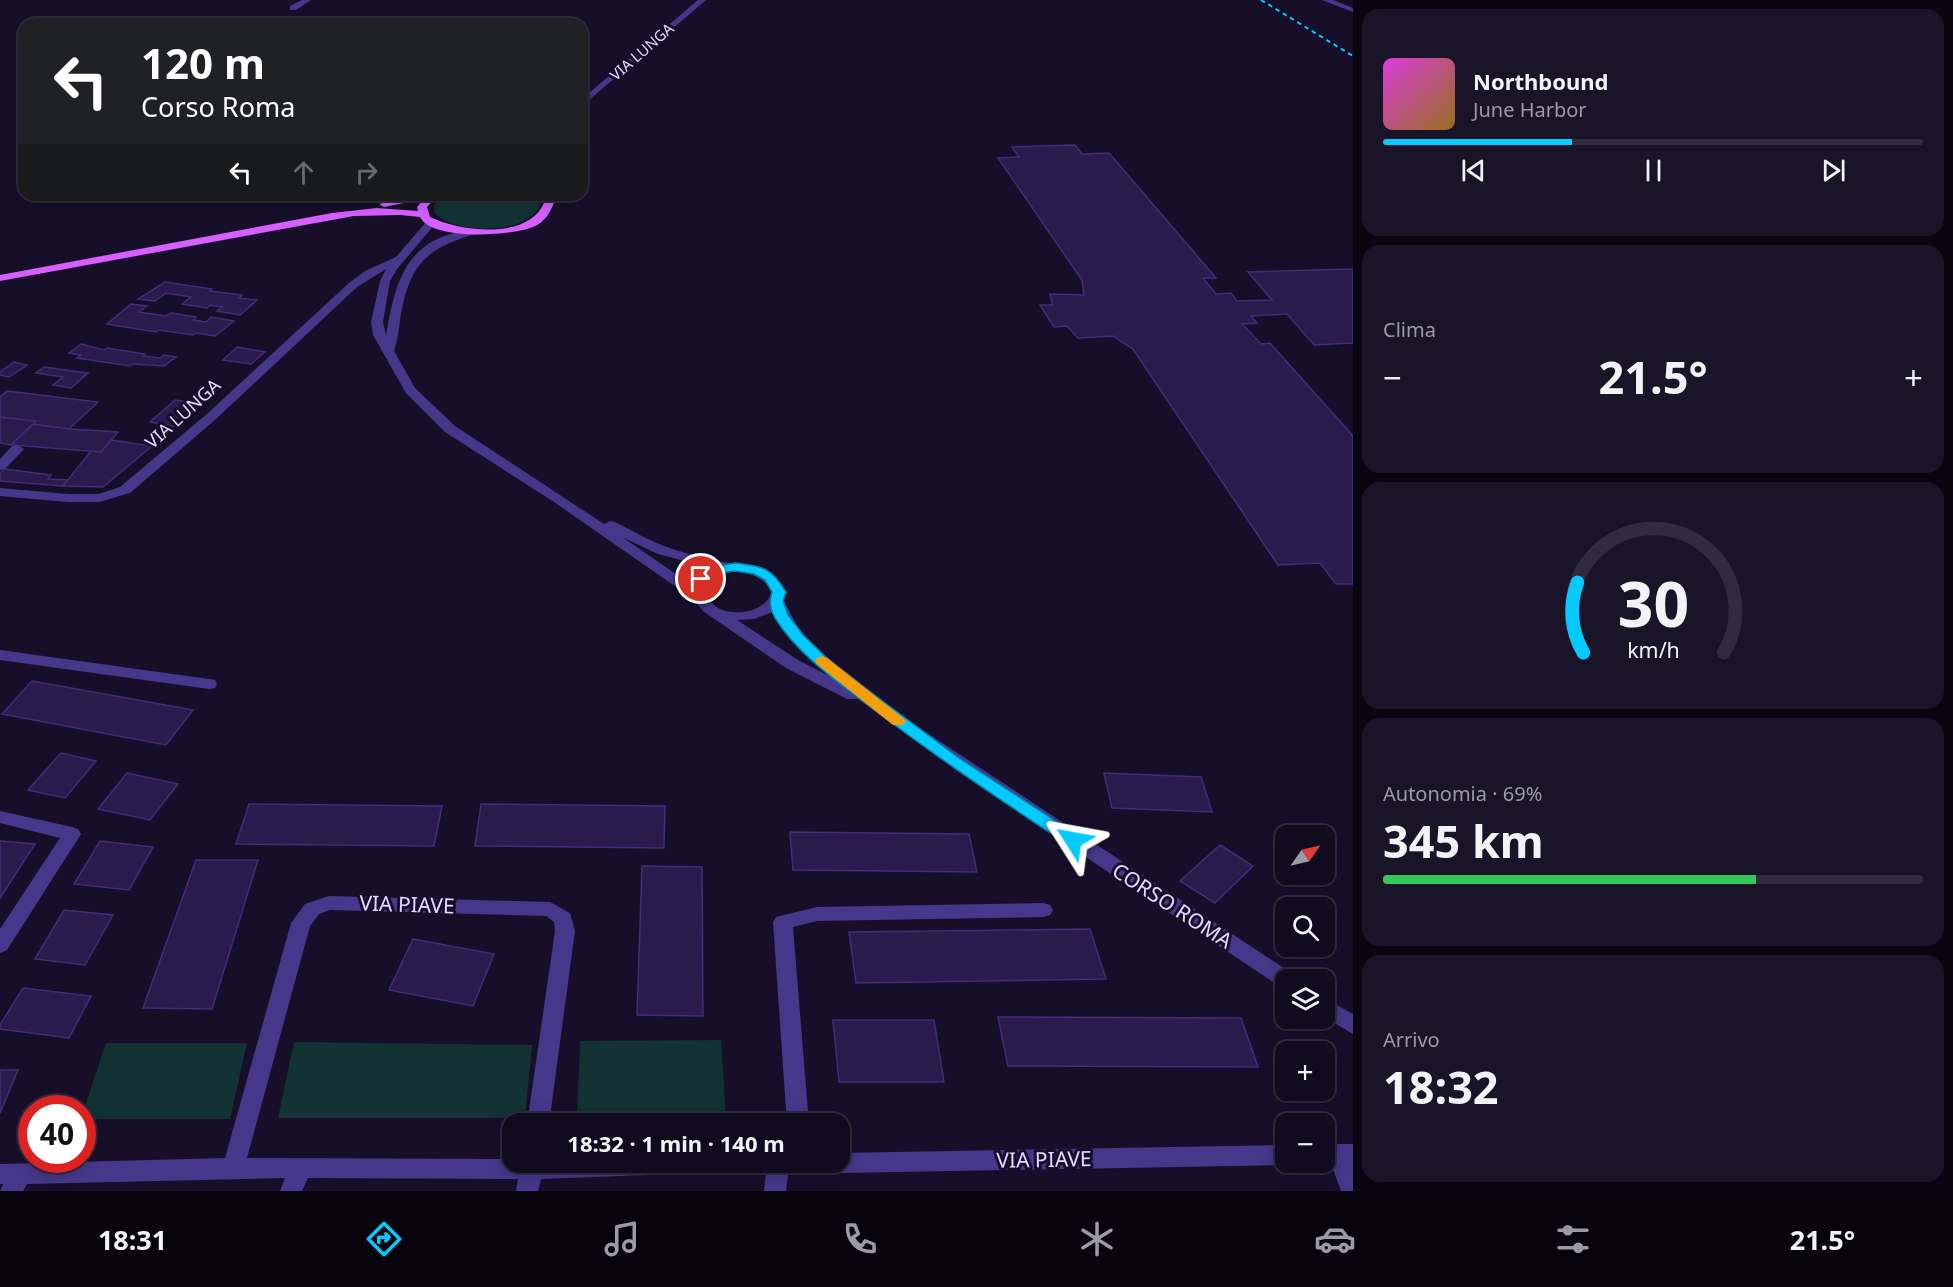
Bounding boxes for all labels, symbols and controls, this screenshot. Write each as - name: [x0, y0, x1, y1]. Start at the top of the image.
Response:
- street label: VIA LUNGA: [605, 18, 678, 84]
- text: 120 m: [141, 34, 265, 91]
- icon: left: [42, 42, 120, 120]
- text: Northbound: [1473, 66, 1608, 96]
- text: Corso Roma: [141, 88, 295, 125]
- text: June Harbor: [1473, 96, 1587, 123]
- icon: previous: [1457, 154, 1490, 187]
- icon: pause: [1637, 154, 1670, 187]
- icon: next: [1817, 154, 1850, 187]
- icon: left: [224, 156, 257, 189]
- icon: ahead: [287, 156, 320, 189]
- icon: right: [350, 156, 383, 189]
- text: Clima: [1383, 316, 1436, 343]
- text: 21.5°: [1599, 346, 1707, 407]
- text: −: [1383, 355, 1402, 400]
- text: +: [1904, 355, 1923, 400]
- street label: VIA LUNGA: [139, 373, 226, 454]
- pin: [675, 553, 726, 604]
- text: 30: [1617, 560, 1689, 645]
- icon: arrive: [684, 562, 717, 595]
- text: km/h: [1627, 635, 1679, 664]
- text: Autonomia · 69%: [1383, 780, 1542, 807]
- position arrow: [1041, 808, 1105, 872]
- text: 345 km: [1383, 810, 1544, 871]
- north arrow: [1275, 825, 1335, 885]
- map controls: [1275, 825, 1335, 1173]
- street label: CORSO ROMA: [1107, 856, 1238, 955]
- street label: VIA PIAVE: [359, 888, 455, 920]
- button: search: [1275, 897, 1335, 957]
- button: layers: [1275, 969, 1335, 1029]
- text: Arrivo: [1383, 1026, 1440, 1053]
- button: +: [1275, 1041, 1335, 1101]
- text: 18:32: [1383, 1056, 1499, 1117]
- speed limit sign: 40: [18, 1095, 96, 1173]
- button: −: [1275, 1113, 1335, 1173]
- text: 18:32 · 1 min · 140 m: [567, 1128, 785, 1158]
- street label: VIA PIAVE: [996, 1144, 1092, 1174]
- icon: directions: [363, 1218, 405, 1260]
- icon: music: [601, 1218, 643, 1260]
- icon: phone: [839, 1218, 881, 1260]
- icon: climate: [1076, 1218, 1118, 1260]
- icon: car: [1314, 1218, 1356, 1260]
- icon: filters: [1552, 1218, 1594, 1260]
- text: 18:31: [98, 1221, 167, 1258]
- text: 21.5°: [1790, 1221, 1855, 1258]

